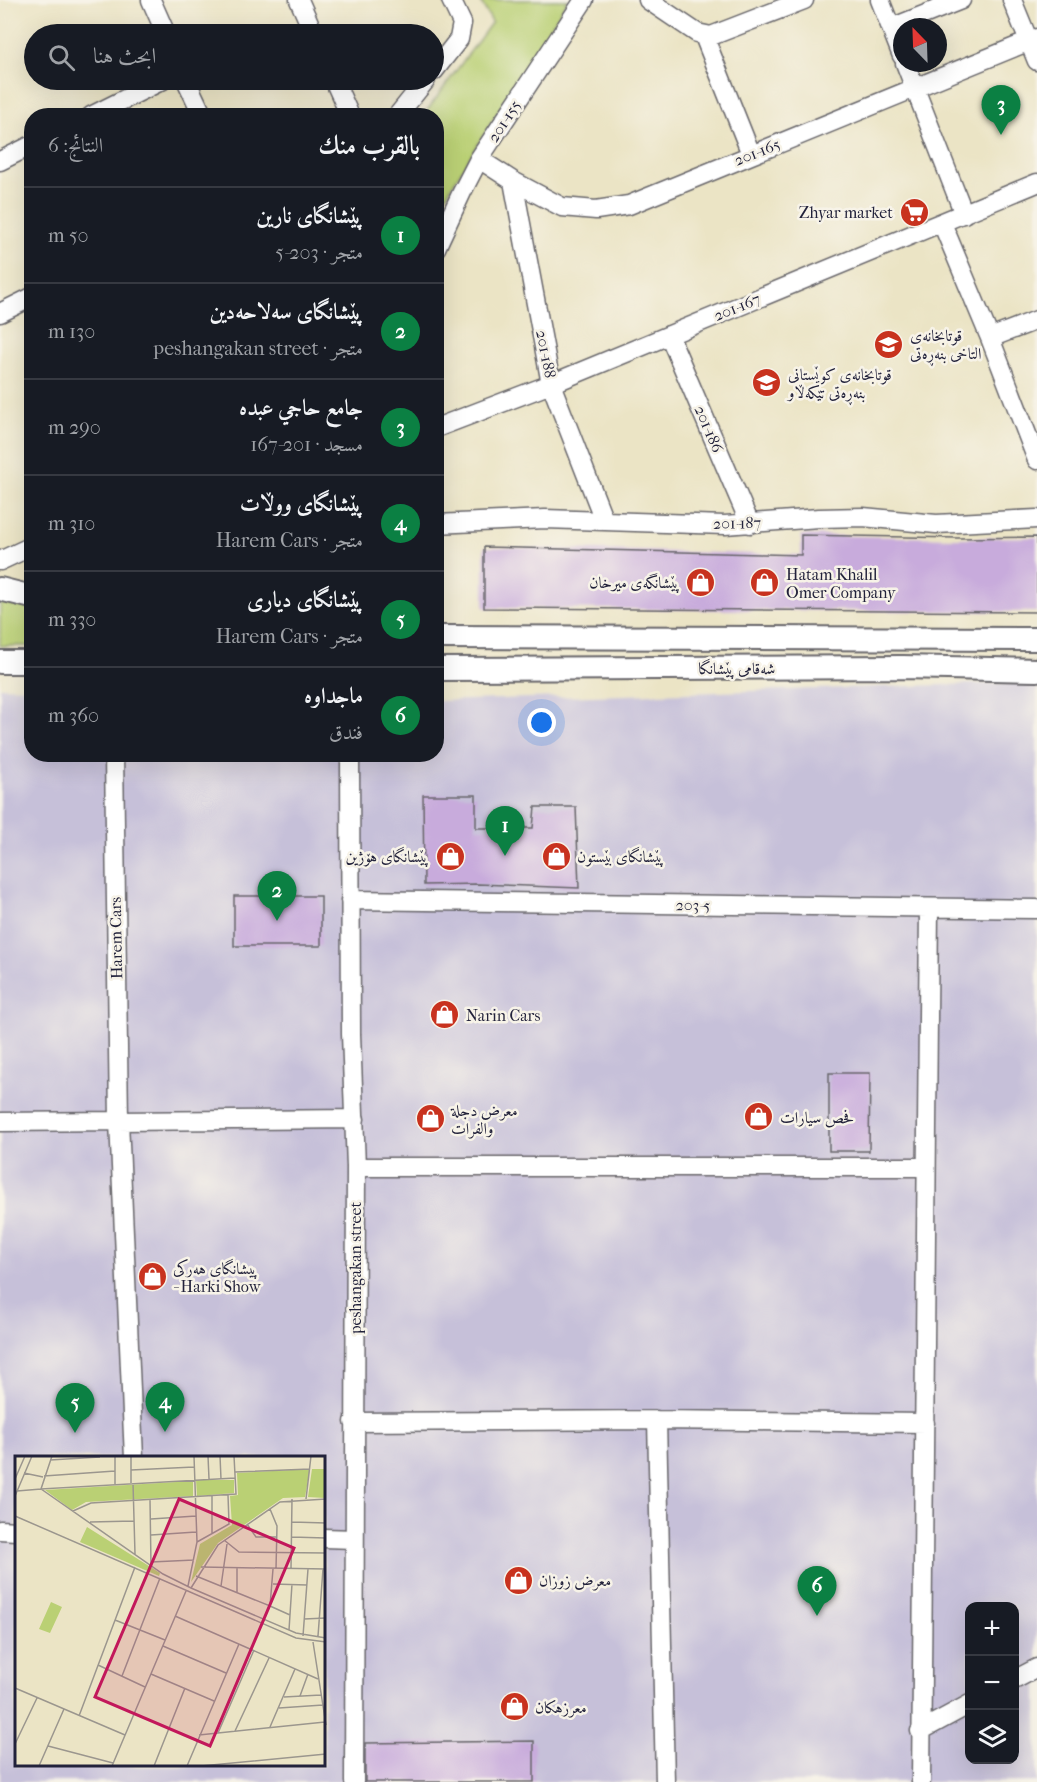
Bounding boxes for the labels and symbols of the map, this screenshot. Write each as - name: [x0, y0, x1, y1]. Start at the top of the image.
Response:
- north arrow: [893, 18, 947, 72]
- pin: 3: [982, 86, 1020, 135]
- street label: 201-155: [483, 96, 525, 146]
- street label: 201-165: [731, 134, 783, 170]
- supermarket icon: Zhyar market: [898, 196, 930, 228]
- place label: Zhyar market: [799, 203, 893, 222]
- street label: 201-167: [711, 289, 763, 325]
- place label: قوتابخانەی التاخی بنەڕەتی: [910, 326, 981, 367]
- street label: 201-188: [532, 328, 560, 380]
- school or university icon: قوتابخانەی التاخی بنەڕەتی: [873, 328, 905, 360]
- place label: قوتابخانەی کوێستانی بنەڕەتی تێکەڵاو: [786, 365, 892, 406]
- school or university icon: قوتابخانەی کوێستانی بنەڕەتی تێکەڵاو: [751, 367, 783, 399]
- street label: 201-186: [691, 403, 727, 456]
- street label: 201-187: [713, 513, 762, 533]
- place label: Hatam Khalil Omer Company: [786, 565, 896, 602]
- shop icon: پێشانگەی میرخان: [685, 566, 717, 598]
- shop icon: Hatam Khalil Omer Company: [749, 567, 781, 599]
- place label: پێشانگەی میرخان: [589, 573, 680, 594]
- street label: شەقامی پێشانگا: [699, 658, 775, 680]
- your location: [527, 708, 556, 737]
- pin: 1: [486, 806, 524, 856]
- shop icon: پێشانگای هۆژین: [434, 840, 466, 872]
- shop icon: پێشانگای بێستون: [540, 840, 572, 872]
- place label: پێشانگای هۆژین: [345, 846, 429, 868]
- place label: پێشانگای بێستون: [577, 846, 664, 868]
- pin: 2: [258, 872, 296, 921]
- street label: 203-5: [675, 895, 711, 915]
- street label: Harem Cars: [106, 897, 126, 979]
- shop icon: Narin Cars: [429, 999, 461, 1031]
- place label: Narin Cars: [466, 1006, 540, 1025]
- place label: معرض دجلة والفرات: [450, 1101, 518, 1139]
- shop icon: فحص سيارات: [743, 1101, 775, 1133]
- shop icon: معرض دجلة والفرات: [414, 1103, 446, 1135]
- place label: فحص سيارات: [780, 1108, 854, 1128]
- street label: peshangakan street: [346, 1202, 365, 1335]
- place label: پیشانگای هەرکی - Harki Show: [173, 1258, 262, 1296]
- shop icon: پیشانگای هەرکی - Harki Show: [136, 1261, 168, 1293]
- pin: 4: [146, 1382, 184, 1432]
- pin: 5: [56, 1384, 94, 1433]
- inset map: [15, 1456, 326, 1767]
- shop icon: معرض زوزان: [502, 1564, 534, 1596]
- pin: 6: [798, 1566, 836, 1616]
- place label: معرض زوزان: [539, 1571, 611, 1591]
- shop icon: معرزهكان: [498, 1691, 530, 1723]
- place label: معرزهكان: [535, 1698, 587, 1718]

